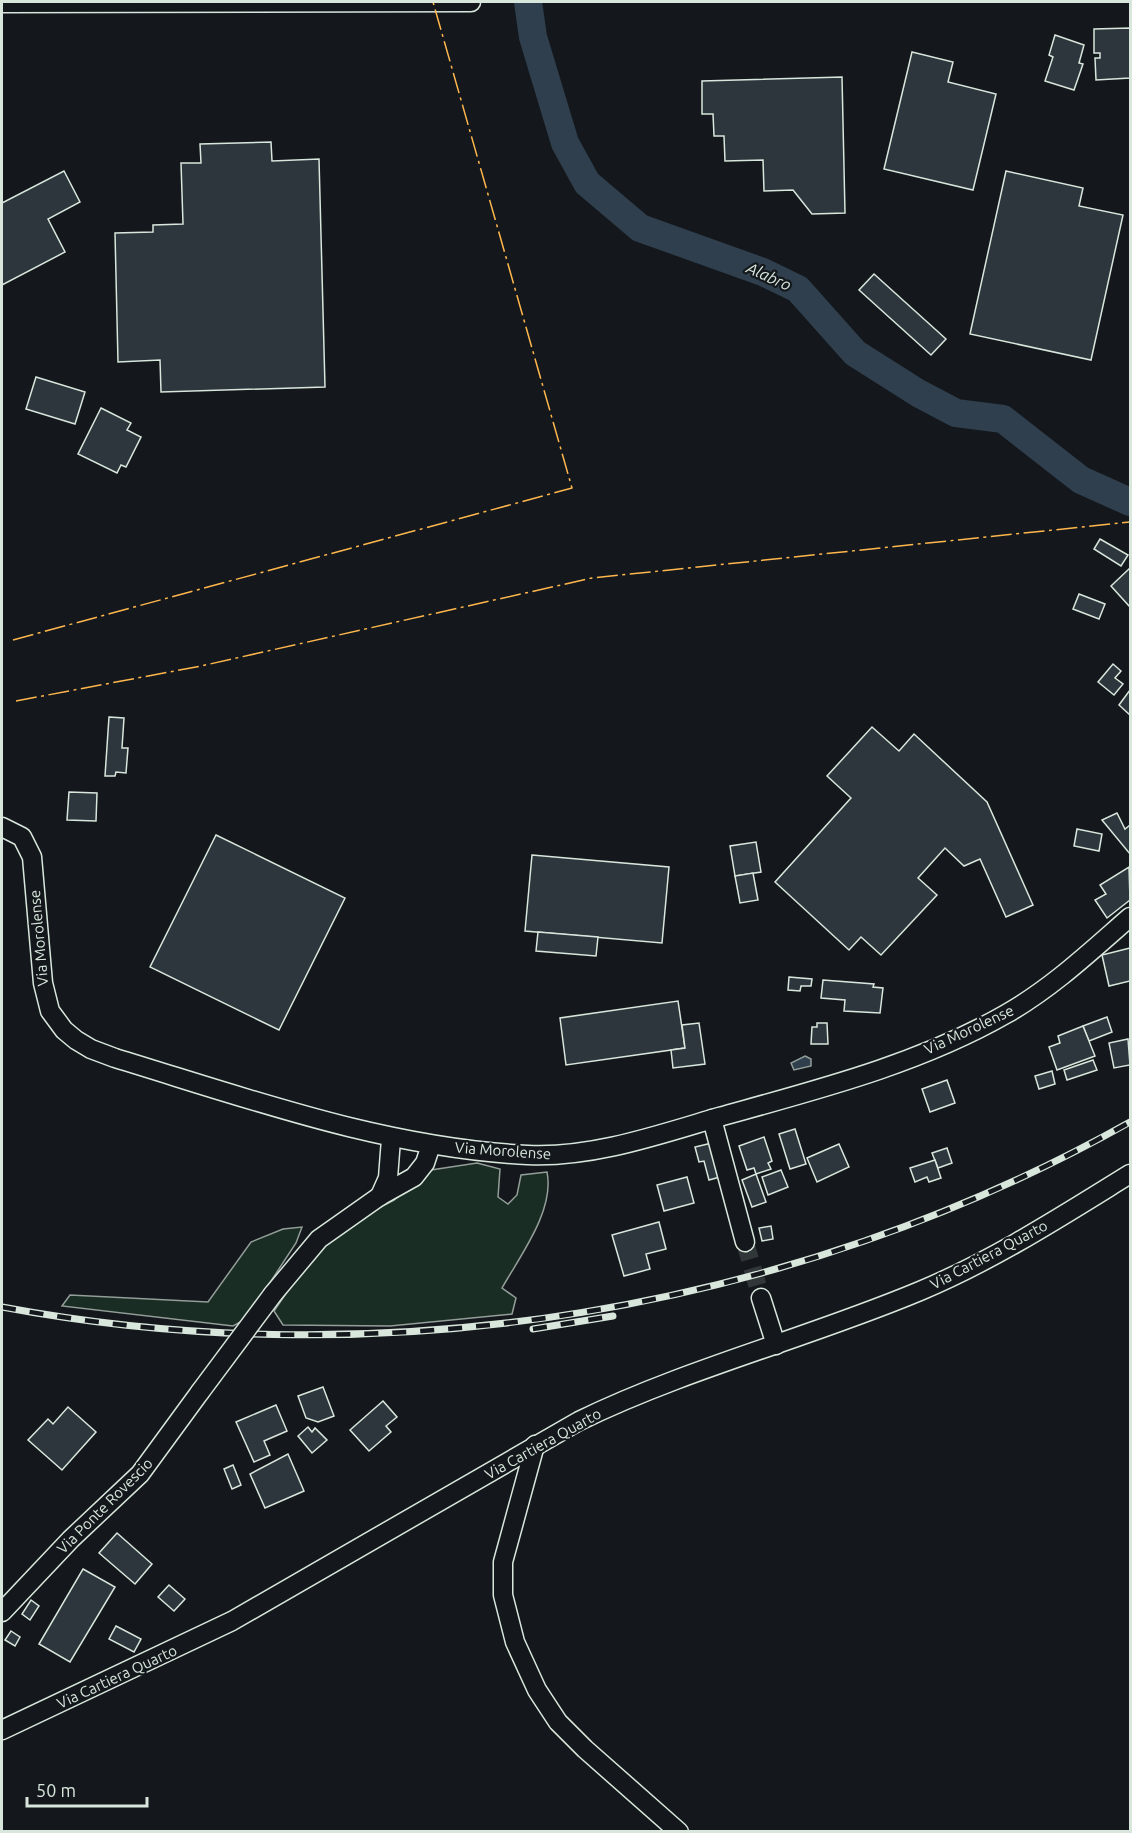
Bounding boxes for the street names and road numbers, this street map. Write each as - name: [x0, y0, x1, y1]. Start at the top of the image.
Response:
- street label: Via Morolense: [26, 889, 51, 987]
- street label: Via Morolense: [921, 1001, 1016, 1058]
- street label: Via Morolense: [454, 1139, 552, 1162]
- street label: Via Cartiera Quarto: [927, 1216, 1050, 1293]
- street label: Via Cartiera Quarto: [482, 1405, 604, 1483]
- street label: Via Ponte Rovescio: [53, 1454, 156, 1557]
- street label: Via Cartiera Quarto: [54, 1641, 179, 1712]

